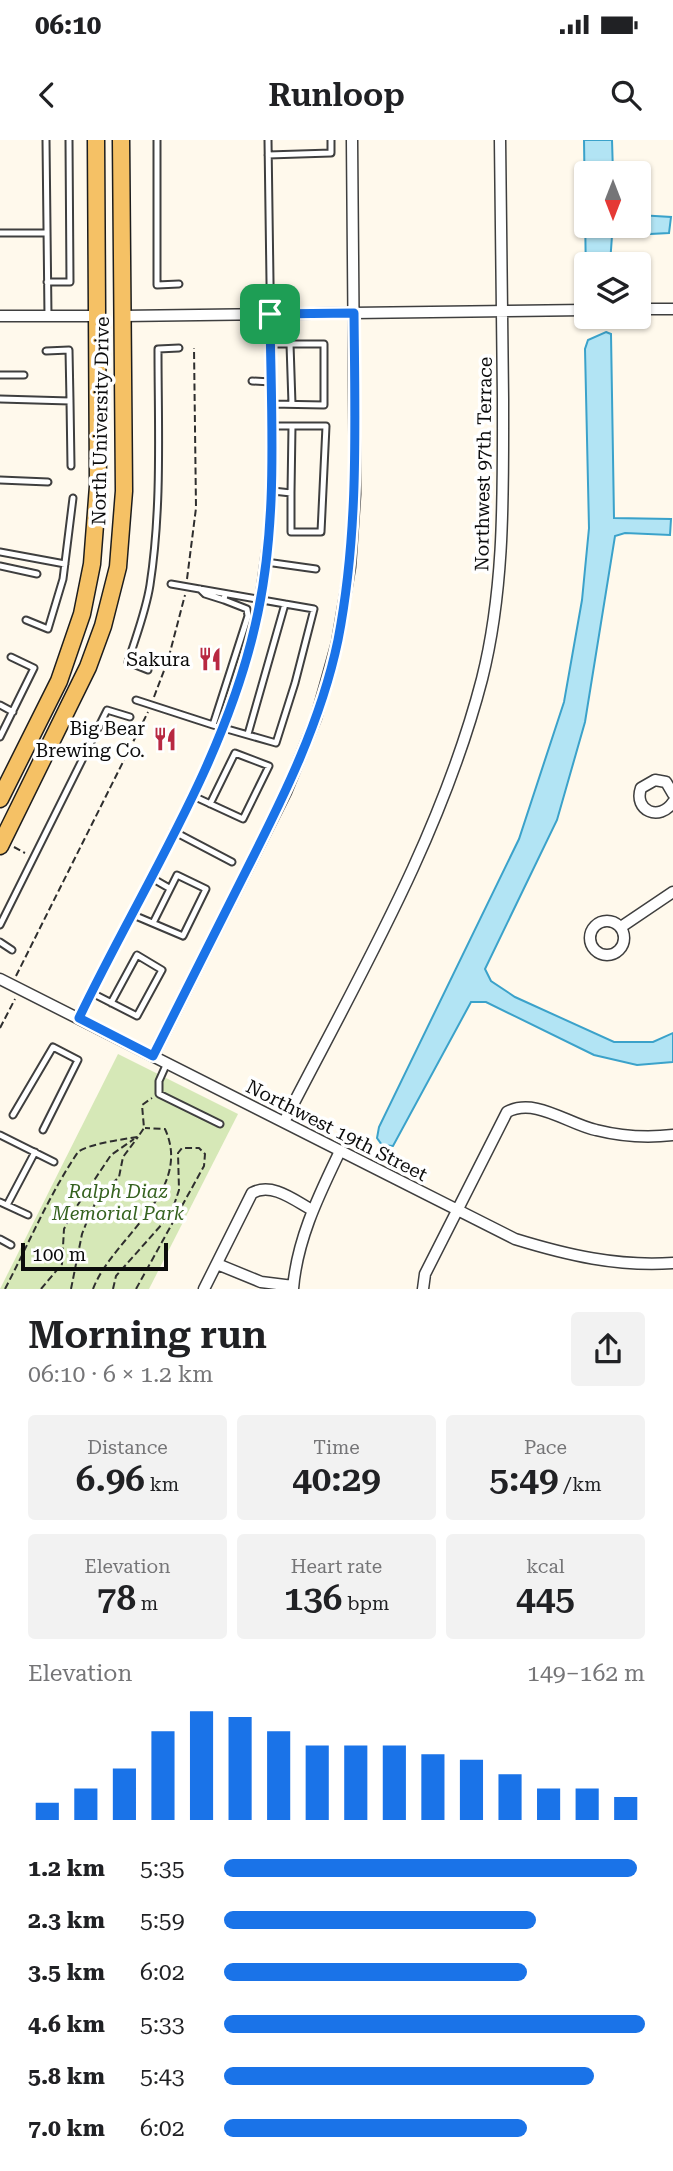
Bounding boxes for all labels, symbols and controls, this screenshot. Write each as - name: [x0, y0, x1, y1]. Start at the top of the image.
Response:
- text: 06:10: [35, 10, 101, 40]
- icon: back: [28, 76, 66, 114]
- text: Runloop: [268, 76, 405, 114]
- icon: search: [607, 76, 645, 114]
- north arrow: [574, 161, 651, 238]
- map controls: [574, 161, 651, 329]
- button: layers: [574, 252, 651, 329]
- pin: [240, 284, 300, 344]
- icon: arrive: [251, 295, 289, 333]
- street label: North University Drive: [87, 316, 114, 526]
- street label: Northwest 97th Terrace: [470, 357, 497, 571]
- restaurant icon: Sakura: [196, 645, 224, 673]
- place label: Sakura: [126, 648, 191, 671]
- place label: Big Bear Brewing Co.: [35, 717, 145, 762]
- restaurant icon: Big Bear Brewing Co.: [151, 725, 179, 753]
- street label: Northwest 19th Street: [242, 1075, 431, 1186]
- park label: Ralph Diaz Memorial Park: [51, 1180, 185, 1225]
- scale bar: [21, 1240, 168, 1272]
- text: 100 m: [32, 1243, 86, 1266]
- button: share: [571, 1312, 645, 1386]
- text: Morning run: [28, 1313, 267, 1357]
- text: 06:10 · 6 × 1.2 km: [28, 1361, 213, 1388]
- text: Distance: [87, 1436, 168, 1459]
- text: Time: [313, 1436, 360, 1459]
- text: Pace: [524, 1436, 567, 1459]
- text: 6.96: [76, 1459, 145, 1500]
- text: 40:29: [292, 1459, 381, 1500]
- text: 5:49: [489, 1459, 559, 1500]
- text: km: [145, 1473, 179, 1496]
- text: /km: [559, 1473, 602, 1496]
- text: Elevation: [84, 1555, 171, 1578]
- text: Heart rate: [291, 1555, 382, 1578]
- text: kcal: [526, 1555, 565, 1578]
- text: 78: [97, 1578, 136, 1619]
- text: 136: [284, 1578, 342, 1619]
- text: 445: [516, 1578, 575, 1619]
- text: m: [136, 1592, 158, 1615]
- text: bpm: [342, 1592, 389, 1615]
- text: Elevation: [28, 1660, 132, 1687]
- text: 149–162 m: [527, 1660, 645, 1687]
- text: 1.2 km: [28, 1855, 105, 1882]
- text: 5:35: [140, 1855, 185, 1882]
- text: 2.3 km: [28, 1907, 105, 1934]
- text: 5:59: [140, 1907, 185, 1934]
- text: 3.5 km: [28, 1959, 105, 1986]
- text: 6:02: [140, 1959, 185, 1986]
- text: 4.6 km: [28, 2011, 105, 2038]
- text: 5:33: [140, 2011, 185, 2038]
- text: 5.8 km: [28, 2063, 105, 2090]
- text: 5:43: [140, 2063, 185, 2090]
- text: 7.0 km: [28, 2115, 105, 2142]
- text: 6:02: [140, 2115, 185, 2142]

